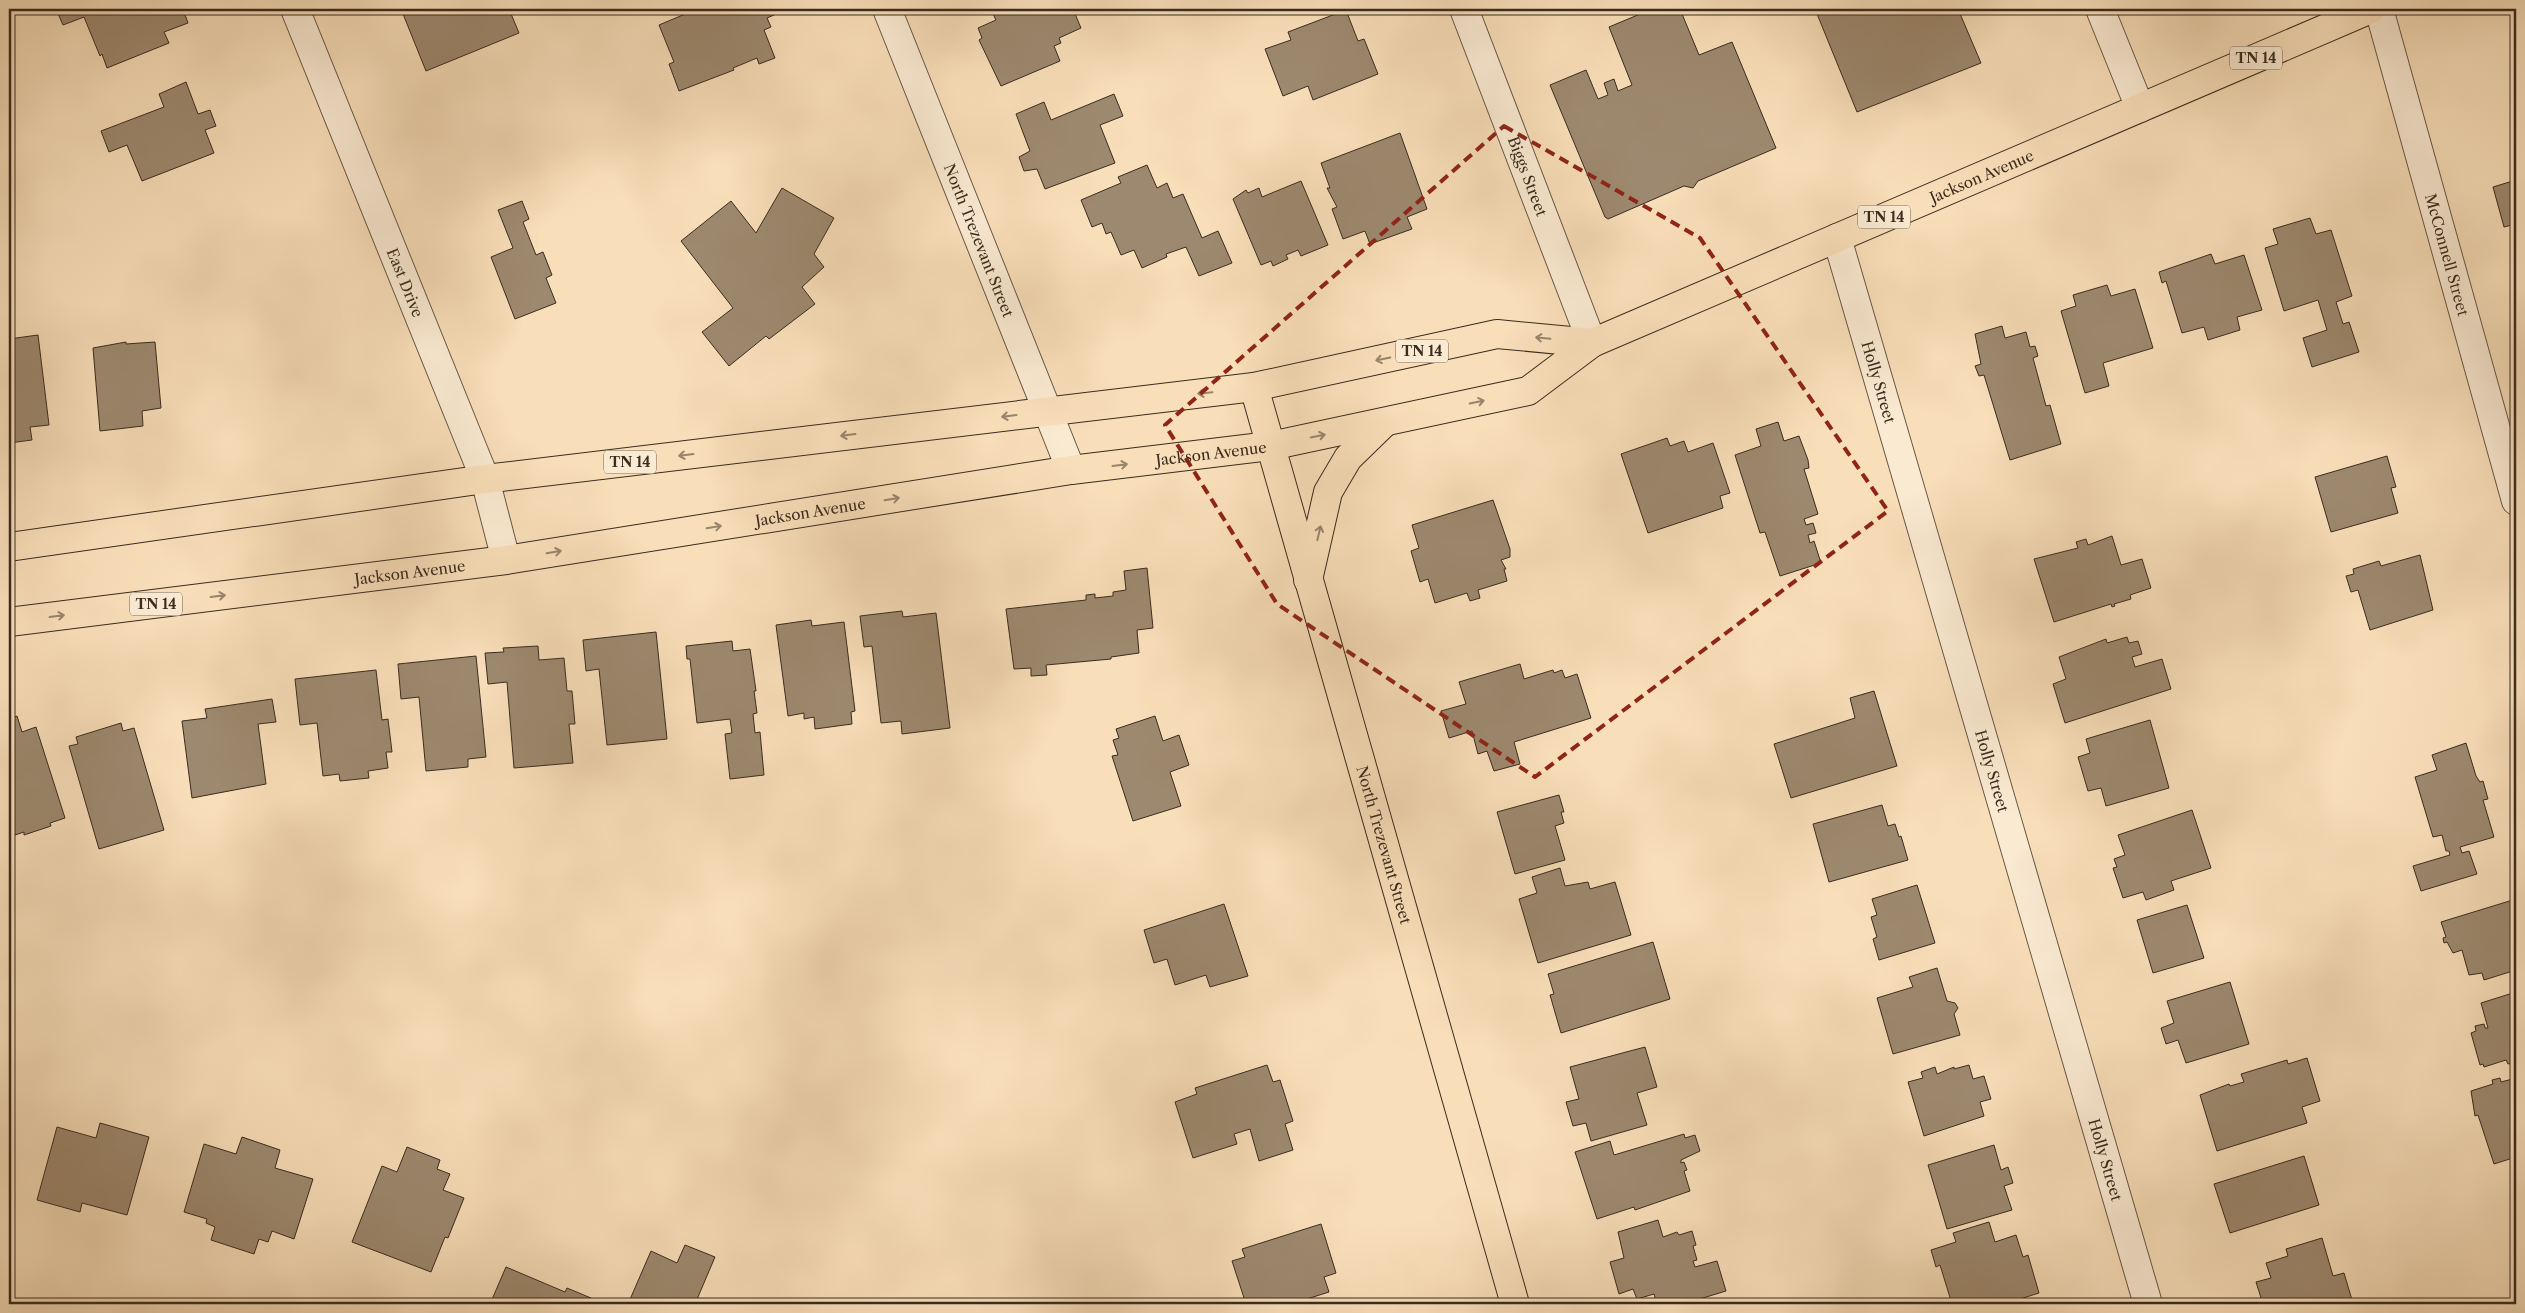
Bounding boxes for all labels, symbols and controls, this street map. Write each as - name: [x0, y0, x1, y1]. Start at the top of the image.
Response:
- road number: TN 14: [2230, 46, 2282, 70]
- street label: Biggs Street: [1504, 134, 1552, 219]
- street label: Jackson Avenue: [1925, 145, 2036, 207]
- street label: North Trezevant Street: [940, 161, 1019, 320]
- street label: McConnell Street: [2421, 191, 2474, 319]
- road number: TN 14: [1858, 206, 1910, 228]
- street label: East Drive: [383, 245, 428, 320]
- one-way arrow: [1535, 333, 1551, 343]
- street label: Holly Street: [1858, 339, 1900, 426]
- road number: TN 14: [1396, 340, 1448, 362]
- one-way arrow: [1376, 355, 1392, 364]
- one-way arrow: [1198, 388, 1214, 398]
- one-way arrow: [1468, 397, 1484, 406]
- one-way arrow: [1001, 411, 1017, 421]
- one-way arrow: [840, 431, 856, 441]
- one-way arrow: [1310, 431, 1326, 440]
- street label: Jackson Avenue: [1153, 437, 1267, 469]
- one-way arrow: [679, 450, 695, 460]
- road number: TN 14: [604, 451, 656, 474]
- one-way arrow: [1111, 459, 1127, 469]
- street label: Jackson Avenue: [752, 493, 867, 530]
- one-way arrow: [884, 493, 900, 503]
- one-way arrow: [706, 522, 722, 532]
- one-way arrow: [1315, 526, 1324, 542]
- one-way arrow: [545, 547, 561, 557]
- street label: Jackson Avenue: [351, 556, 466, 589]
- one-way arrow: [210, 591, 226, 601]
- road number: TN 14: [130, 592, 182, 616]
- one-way arrow: [49, 611, 65, 621]
- street label: Holly Street: [1971, 727, 2014, 815]
- street label: North Trezevant Street: [1353, 764, 1416, 927]
- street label: Holly Street: [2085, 1116, 2127, 1204]

